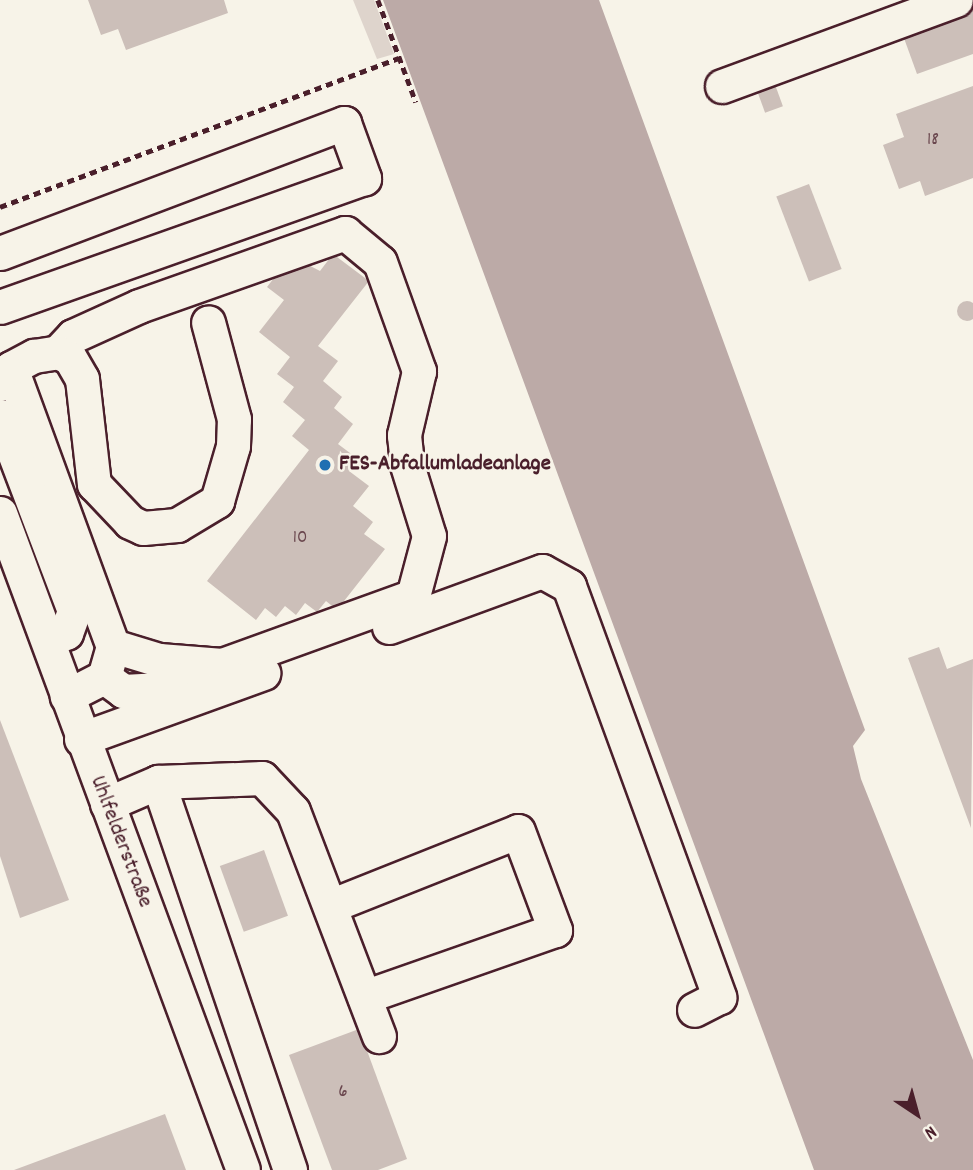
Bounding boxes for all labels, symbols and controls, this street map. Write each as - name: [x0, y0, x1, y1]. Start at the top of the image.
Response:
- house number: 18: [927, 130, 939, 152]
- place label: FES-Abfallumladeanlage: [339, 451, 551, 479]
- marker: FES-Abfallumladeanlage: [317, 457, 333, 473]
- house number: 10: [293, 528, 307, 550]
- street label: Uhlfelderstraße: [82, 772, 158, 912]
- north arrow: [882, 1079, 952, 1149]
- house number: 6: [338, 1082, 348, 1104]
- text: N: [918, 1118, 941, 1145]

